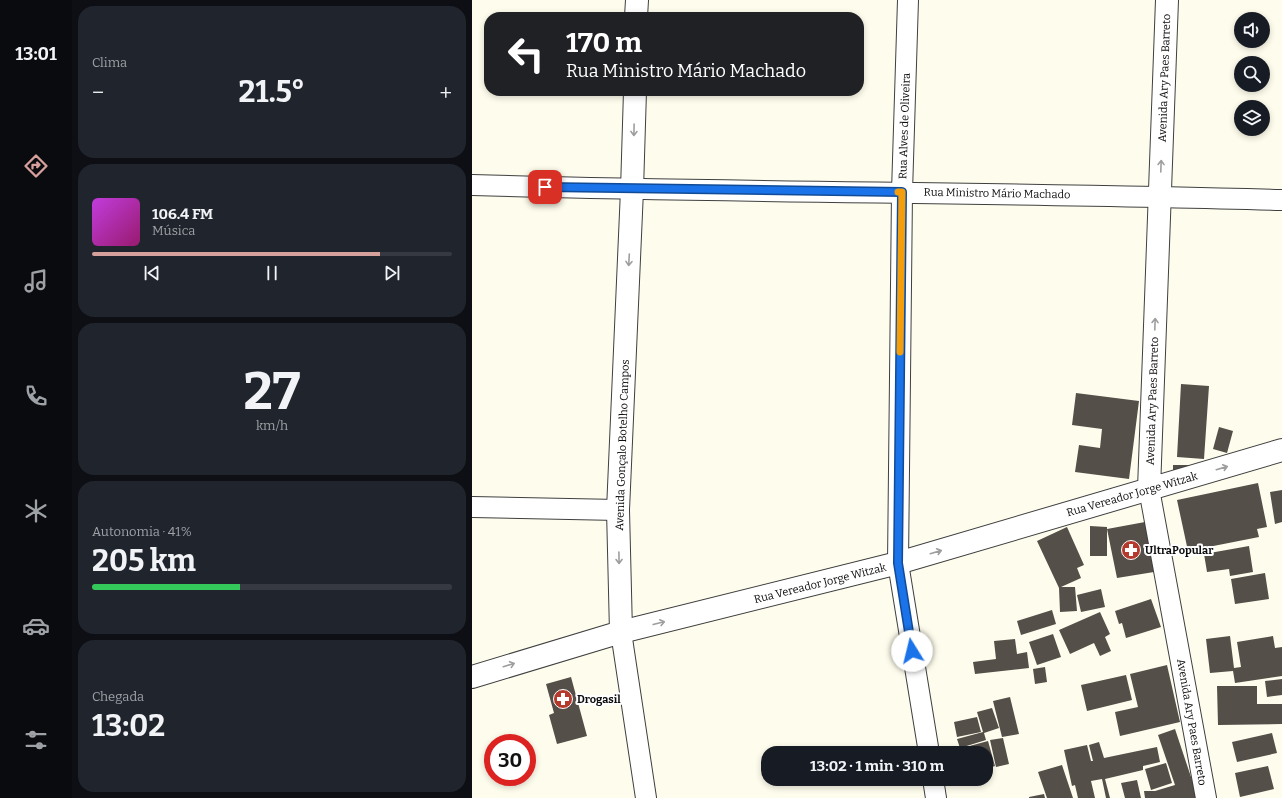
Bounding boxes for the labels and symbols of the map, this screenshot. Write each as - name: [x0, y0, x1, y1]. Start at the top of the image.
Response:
- street label: Avenida Ary Paes Barreto: [1156, 14, 1173, 142]
- street label: Rua Alves de Oliveira: [896, 73, 913, 179]
- one-way arrow: [630, 123, 637, 136]
- one-way arrow: [1157, 160, 1164, 173]
- pin: [528, 170, 562, 204]
- street label: Rua Ministro Mário Machado: [924, 186, 1070, 201]
- one-way arrow: [625, 253, 633, 266]
- one-way arrow: [1151, 318, 1159, 331]
- street label: Avenida Ary Paes Barreto: [1144, 337, 1161, 465]
- street label: Avenida Gonçalo Botelho Campos: [613, 359, 632, 531]
- one-way arrow: [1215, 464, 1228, 471]
- street label: Rua Vereador Jorge Witzak: [1065, 469, 1200, 519]
- pharmacy icon: UltraPopular: [1120, 539, 1142, 561]
- place label: UltraPopular: [1145, 544, 1214, 557]
- one-way arrow: [929, 548, 942, 555]
- one-way arrow: [615, 551, 623, 564]
- street label: Rua Vereador Jorge Witzak: [753, 561, 888, 606]
- one-way arrow: [652, 618, 665, 626]
- position arrow: [891, 630, 933, 672]
- street label: Avenida Ary Paes Barreto: [1174, 658, 1209, 786]
- one-way arrow: [503, 661, 516, 668]
- pharmacy icon: Drogasil: [552, 688, 574, 710]
- place label: Drogasil: [577, 693, 621, 706]
- speed limit sign: 30: [484, 734, 536, 786]

